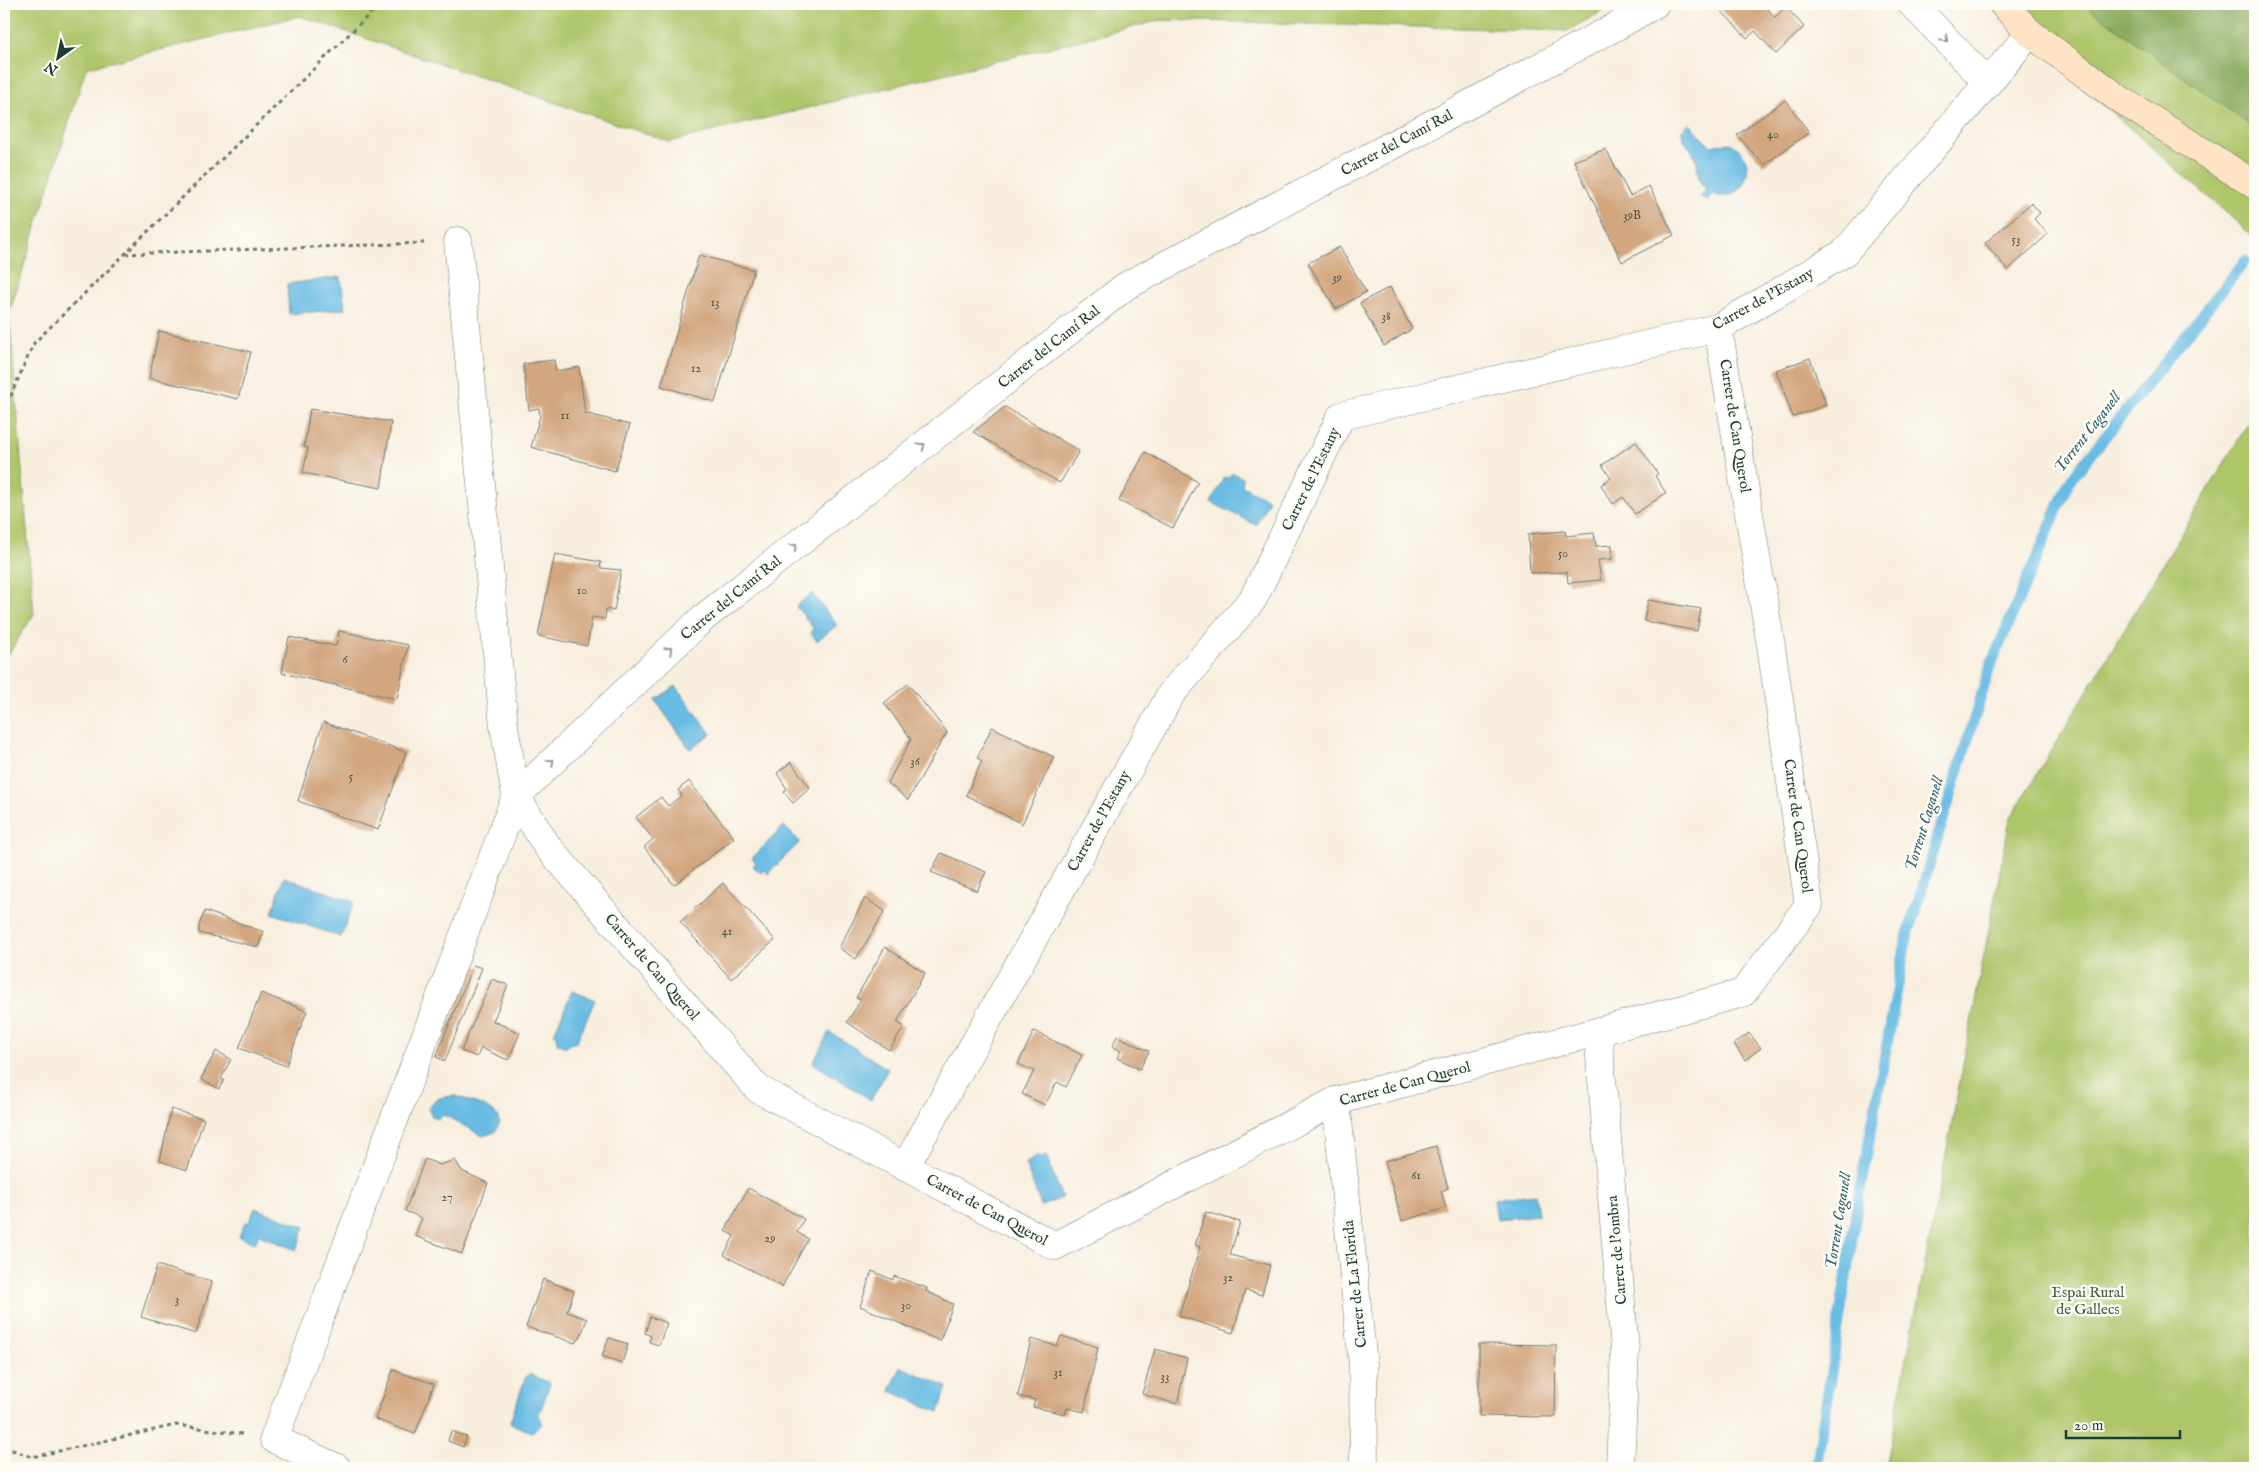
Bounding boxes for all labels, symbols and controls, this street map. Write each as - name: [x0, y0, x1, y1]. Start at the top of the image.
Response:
- north arrow: [32, 32, 82, 82]
- one-way arrow: [1939, 34, 1948, 43]
- text: N: [41, 57, 62, 79]
- street label: Carrer del Camí Ral: [1338, 105, 1457, 181]
- house number: 40: [1767, 127, 1779, 142]
- house number: 39B: [1623, 208, 1641, 223]
- house number: 53: [2012, 232, 2020, 247]
- street label: Carrer de l'Estany: [1709, 263, 1817, 335]
- house number: 39: [1332, 270, 1342, 285]
- house number: 13: [711, 295, 719, 310]
- street label: Carrer del Camí Ral: [994, 301, 1104, 393]
- house number: 38: [1381, 309, 1391, 324]
- street label: Carrer de Can Querol: [1715, 358, 1755, 495]
- house number: 12: [691, 361, 701, 376]
- water label: Torrent Caganell: [2050, 387, 2127, 478]
- house number: 11: [561, 408, 569, 423]
- street label: Carrer de l'Estany: [1278, 424, 1345, 534]
- one-way arrow: [916, 444, 925, 452]
- one-way arrow: [788, 544, 797, 552]
- house number: 50: [1558, 546, 1568, 561]
- street label: Carrer del Camí Ral: [677, 551, 786, 644]
- house number: 10: [577, 583, 587, 598]
- one-way arrow: [663, 647, 672, 656]
- house number: 6: [342, 652, 348, 667]
- house number: 36: [910, 754, 921, 769]
- street label: Carrer de Can Querol: [1779, 758, 1817, 895]
- one-way arrow: [546, 759, 555, 768]
- street label: Carrer de l'Estany: [1063, 767, 1135, 875]
- house number: 5: [349, 769, 354, 784]
- water label: Torrent Caganell: [1901, 773, 1949, 873]
- street label: Carrer de Can Querol: [601, 910, 704, 1025]
- house number: 41: [722, 924, 732, 939]
- street label: Carrer de Can Querol: [1337, 1057, 1474, 1111]
- house number: 61: [1411, 1168, 1421, 1183]
- street label: Carrer de Can Querol: [923, 1170, 1052, 1251]
- water label: Torrent Caganell: [1822, 1170, 1857, 1271]
- house number: 27: [441, 1190, 453, 1205]
- street label: Carrer de l'ombra: [1603, 1194, 1631, 1305]
- street label: Carrer de La Florida: [1339, 1219, 1371, 1349]
- house number: 29: [765, 1231, 775, 1246]
- house number: 32: [1223, 1270, 1233, 1285]
- park label: Espai Rural de Gallecs: [2052, 1283, 2125, 1319]
- house number: 3: [175, 1292, 179, 1307]
- house number: 30: [901, 1298, 911, 1313]
- house number: 31: [1054, 1365, 1062, 1380]
- house number: 33: [1161, 1369, 1169, 1384]
- scale bar: [2066, 1407, 2180, 1439]
- text: 20 m: [2074, 1416, 2104, 1435]

